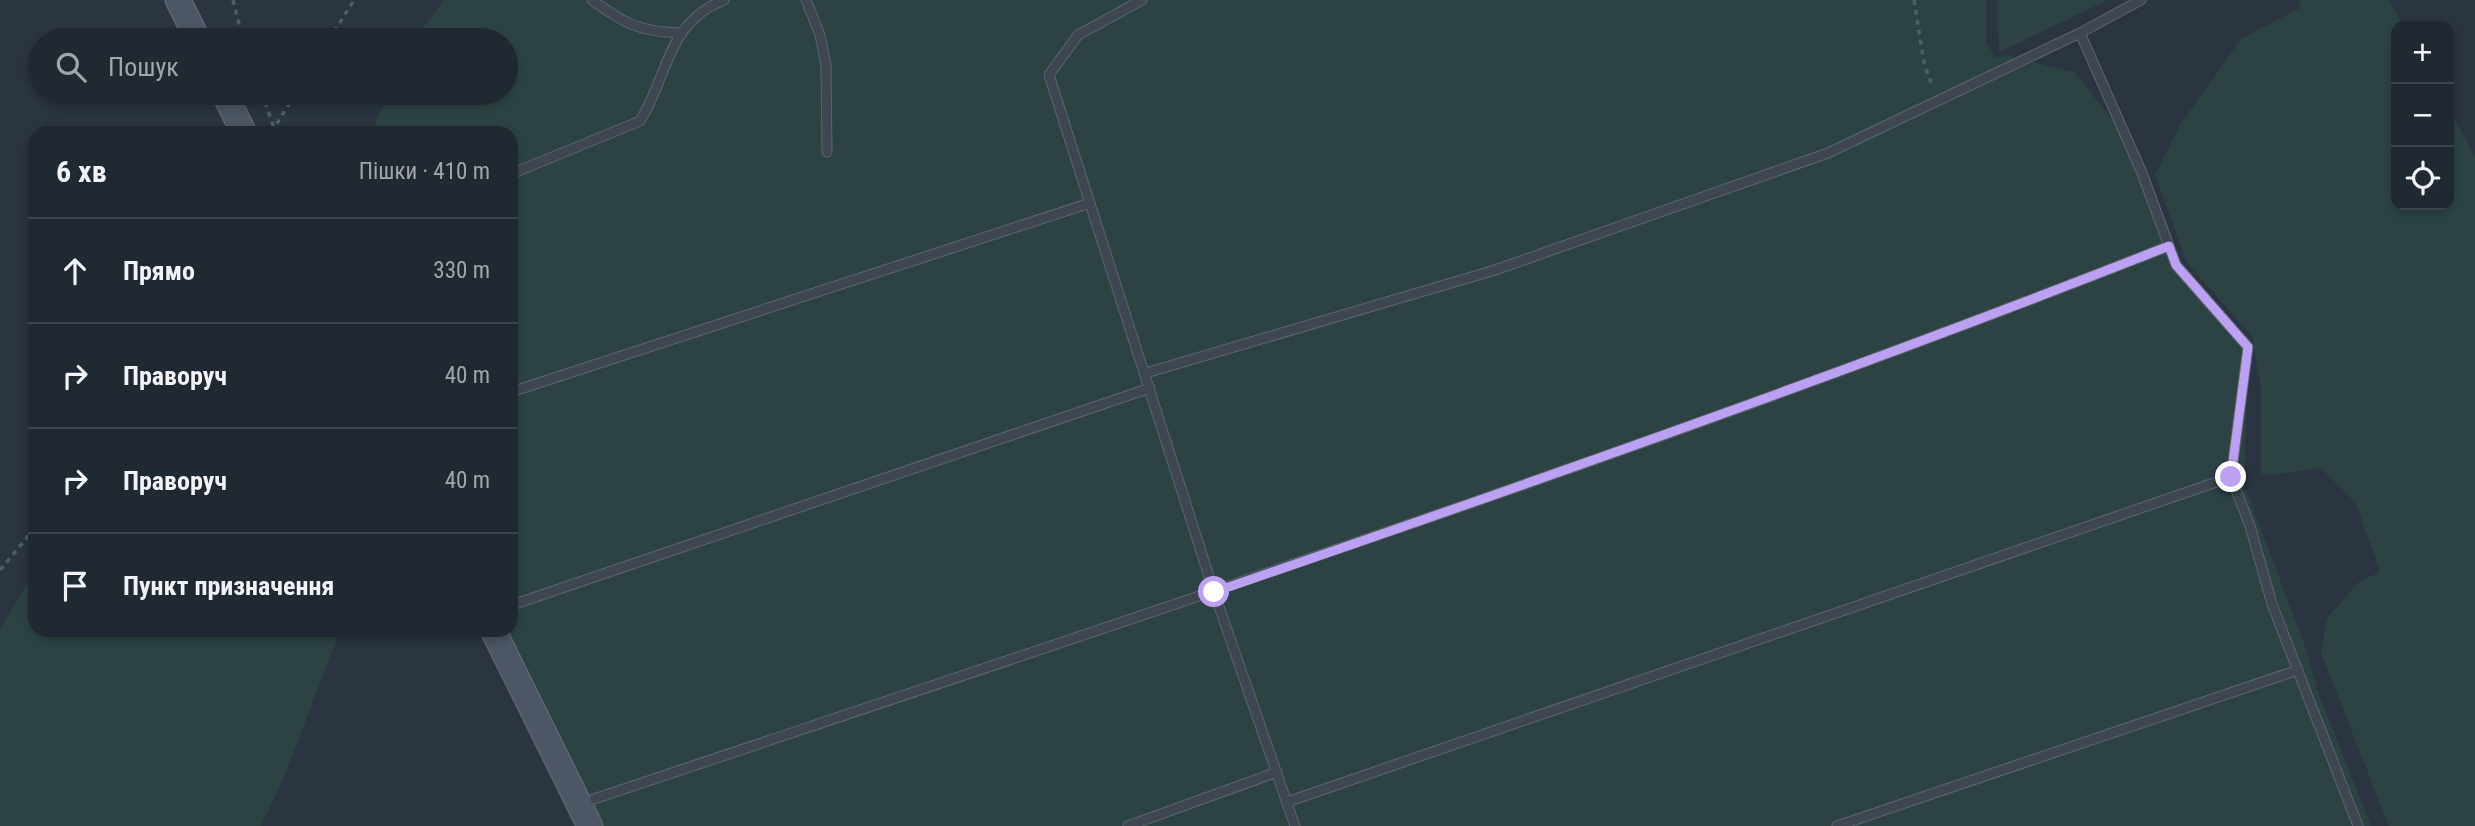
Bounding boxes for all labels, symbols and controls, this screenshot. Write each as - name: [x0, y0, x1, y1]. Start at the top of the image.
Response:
- map controls: [2391, 21, 2454, 210]
- button: +: [2391, 21, 2454, 84]
- search box: [28, 28, 518, 105]
- icon: search: [52, 48, 90, 86]
- text: Пошук: [108, 52, 179, 82]
- button: −: [2391, 84, 2454, 147]
- button: locate: [2391, 147, 2454, 210]
- text: 6 хв: [56, 154, 107, 189]
- text: Пішки · 410 m: [359, 158, 490, 185]
- icon: ahead: [56, 252, 94, 290]
- text: Прямо: [123, 256, 195, 286]
- text: 330 m: [433, 257, 490, 284]
- icon: right: [56, 357, 94, 395]
- text: Праворуч: [123, 361, 227, 391]
- text: 40 m: [445, 362, 490, 389]
- route end: [2215, 461, 2246, 492]
- icon: right: [56, 462, 94, 500]
- text: Праворуч: [123, 466, 227, 496]
- text: 40 m: [445, 467, 490, 494]
- icon: arrive: [56, 567, 94, 605]
- text: Пункт призначення: [123, 571, 334, 601]
- route start: [1198, 576, 1229, 607]

